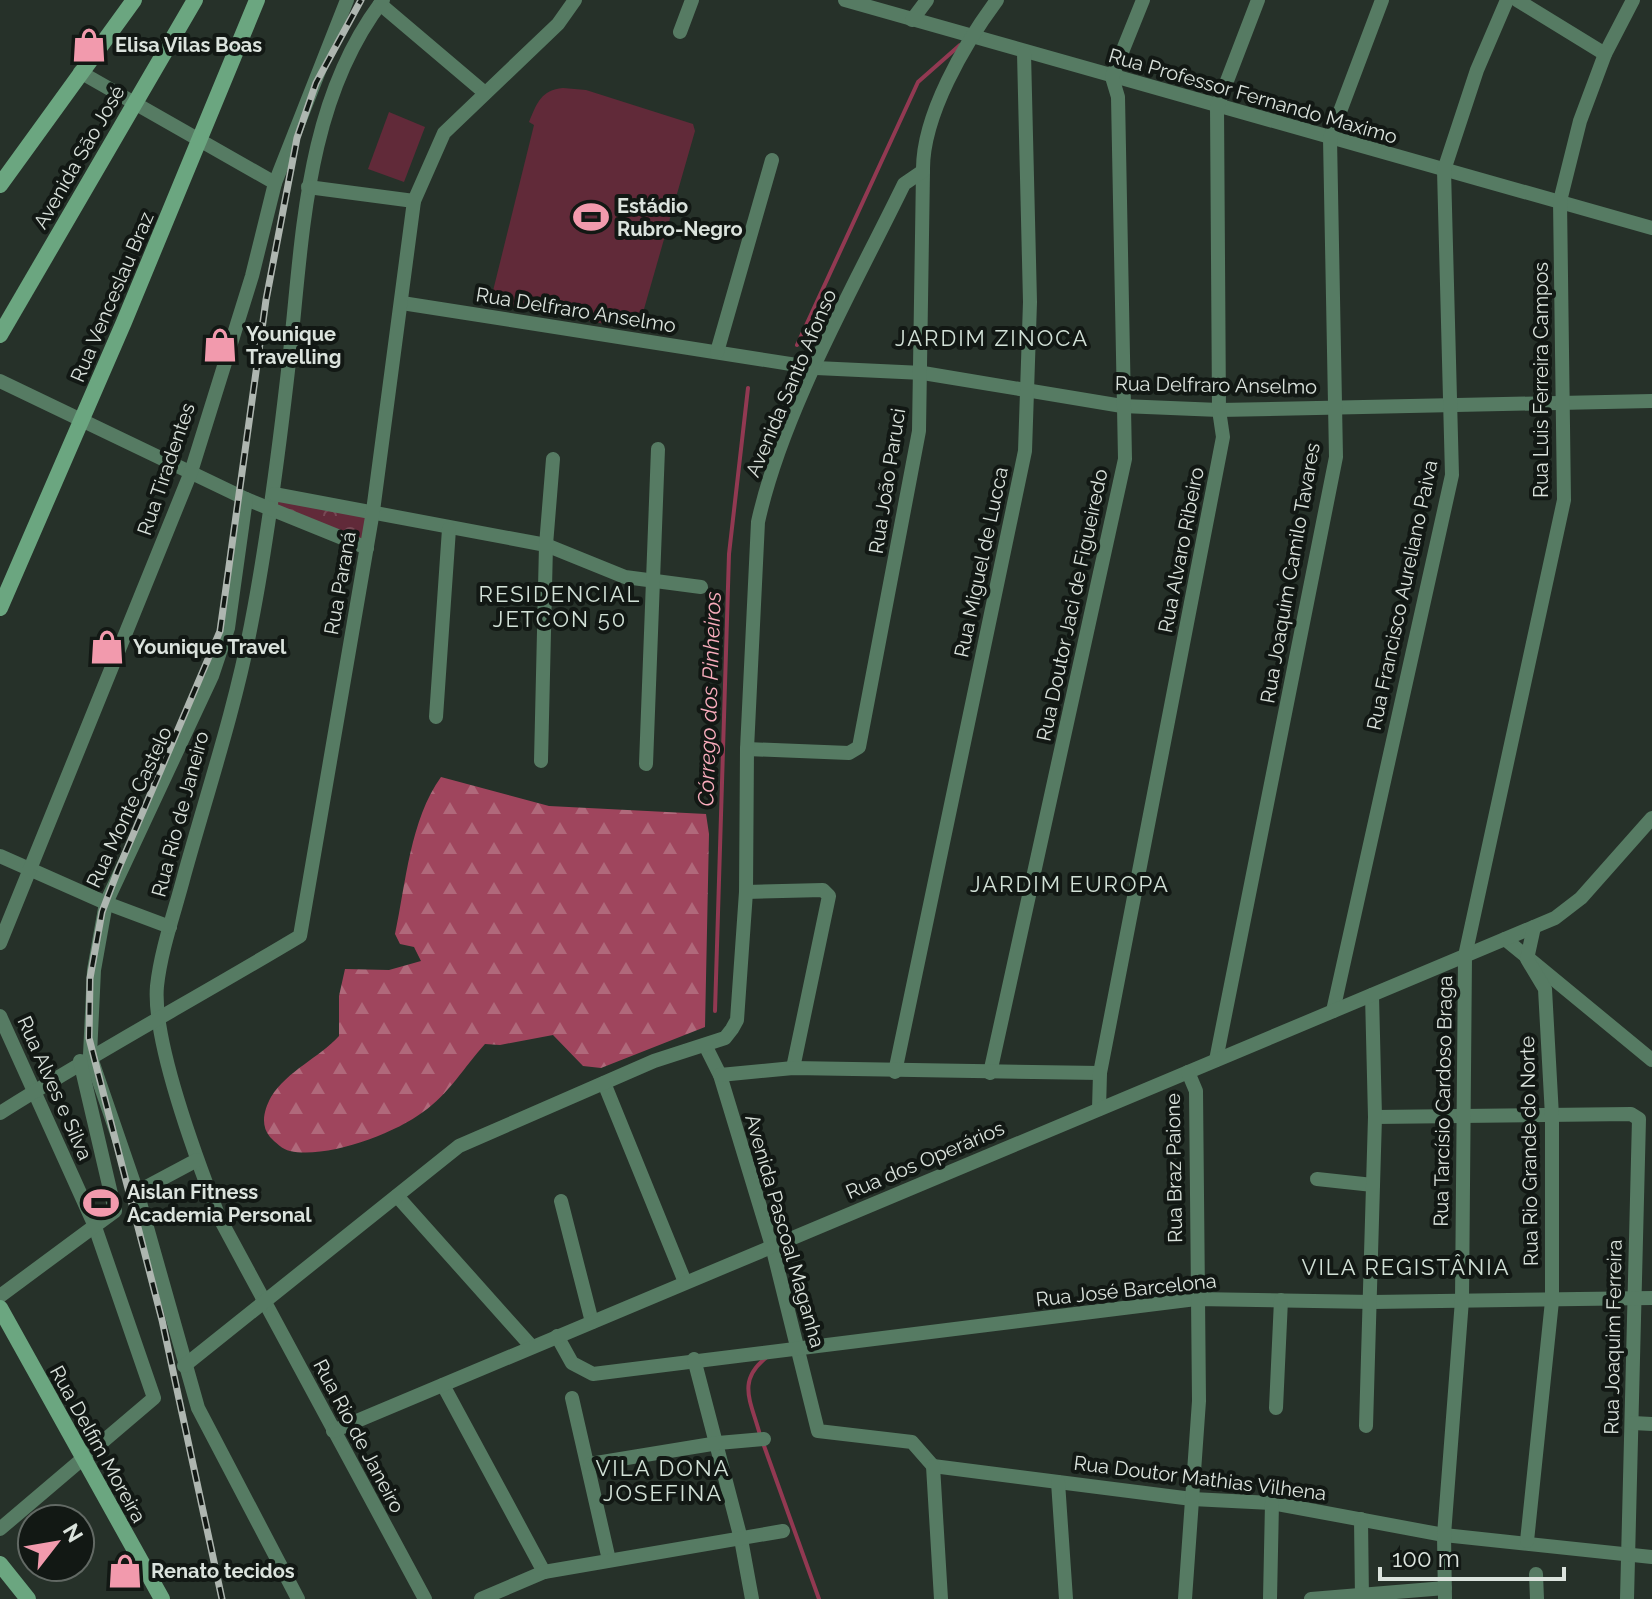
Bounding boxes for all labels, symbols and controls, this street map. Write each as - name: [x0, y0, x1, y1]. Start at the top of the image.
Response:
- shop icon: Elisa Vilas Boas: [70, 26, 108, 64]
- place label: Elisa Vilas Boas: [115, 33, 262, 57]
- street label: Rua Professor Fernando Maximo: [1106, 43, 1400, 149]
- street label: Avenida São José: [28, 81, 130, 233]
- place label: Estádio Rubro-Negro: [617, 194, 743, 241]
- sports icon: Estádio Rubro-Negro: [572, 198, 610, 236]
- street label: Rua Venceslau Braz: [65, 208, 159, 386]
- street label: Rua Luis Ferreira Campos: [1529, 262, 1553, 498]
- street label: Rua Delfraro Anselmo: [474, 282, 678, 338]
- street label: Avenida Santo Afonso: [741, 285, 841, 480]
- place label: Younique Travelling: [246, 322, 341, 369]
- district label: JARDIM ZINOCA: [895, 325, 1089, 351]
- shop icon: Younique Travelling: [201, 326, 239, 364]
- street label: Rua Delfraro Anselmo: [1115, 371, 1317, 399]
- street label: Rua Tiradentes: [132, 400, 200, 538]
- street label: Rua João Paruci: [864, 407, 910, 555]
- street label: Rua Joaquim Camilo Tavares: [1255, 441, 1325, 705]
- street label: Rua Francisco Aureliano Paiva: [1362, 458, 1442, 732]
- street label: Rua Miguel de Lucca: [949, 465, 1013, 659]
- street label: Rua Alvaro Ribeiro: [1153, 465, 1209, 635]
- street label: Rua Doutor Jaci de Figueiredo: [1031, 467, 1113, 743]
- street label: Rua Paraná: [319, 529, 361, 637]
- district label: RESIDENCIAL JETCON 50: [479, 581, 641, 632]
- water label: Córrego dos Pinheiros: [692, 591, 726, 807]
- shop icon: Younique Travel: [88, 628, 126, 666]
- place label: Younique Travel: [133, 635, 287, 659]
- street label: Rua Monte Castelo: [81, 723, 177, 891]
- street label: Rua Rio de Janeiro: [146, 728, 214, 899]
- district label: JARDIM EUROPA: [970, 871, 1170, 897]
- street label: Rua Tarcísio Cardoso Braga: [1429, 975, 1457, 1227]
- street label: Rua Alves e Silva: [12, 1012, 98, 1164]
- street label: Rua Rio Grande do Norte: [1515, 1035, 1543, 1266]
- street label: Rua Braz Paione: [1161, 1093, 1187, 1243]
- street label: Avenida Pascoal Maganha: [740, 1112, 830, 1350]
- street label: Rua dos Operários: [842, 1116, 1008, 1204]
- place label: Aislan Fitness Academia Personal: [127, 1180, 312, 1227]
- sports icon: Aislan Fitness Academia Personal: [82, 1184, 120, 1222]
- street label: Rua Joaquim Ferreira: [1599, 1239, 1627, 1435]
- district label: VILA REGISTÂNIA: [1301, 1254, 1511, 1280]
- street label: Rua José Barcelona: [1034, 1269, 1218, 1311]
- street label: Rua Rio de Janeiro: [308, 1355, 410, 1517]
- street label: Rua Delfim Moreira: [45, 1361, 151, 1527]
- street label: Rua Doutor Mathias Vilhena: [1072, 1451, 1328, 1505]
- district label: VILA DONA JOSEFINA: [595, 1455, 731, 1506]
- north arrow: [16, 1503, 96, 1583]
- text: N: [58, 1519, 89, 1547]
- scale bar: [1380, 1531, 1564, 1581]
- text: 100 m: [1392, 1544, 1460, 1573]
- shop icon: Renato tecidos: [106, 1552, 144, 1590]
- place label: Renato tecidos: [151, 1559, 295, 1583]

